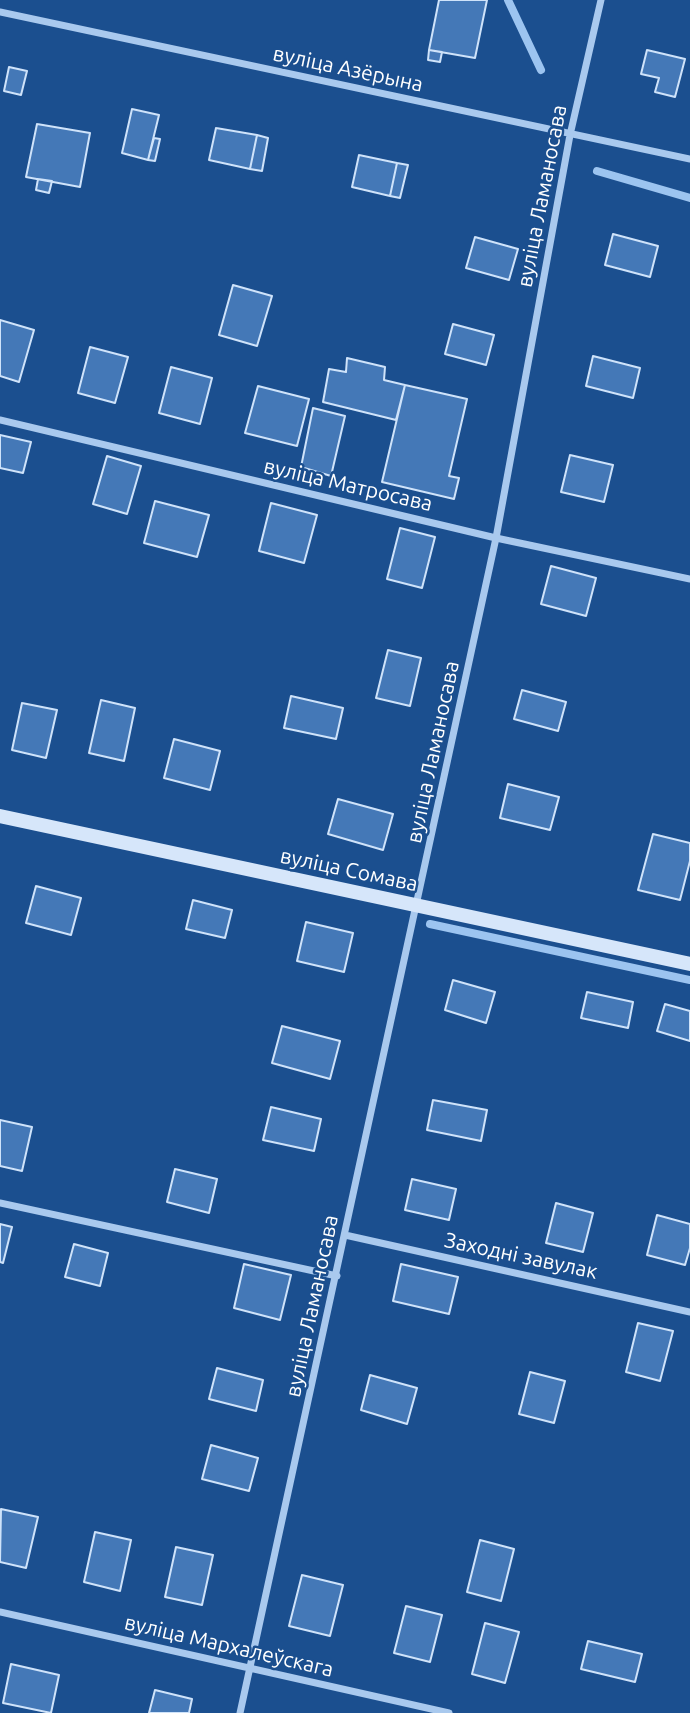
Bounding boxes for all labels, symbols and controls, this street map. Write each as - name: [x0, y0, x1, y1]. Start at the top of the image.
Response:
- street label: вуліца Азёрына: [271, 41, 425, 97]
- street label: вуліца Ламаносава: [512, 103, 572, 289]
- street label: вуліца Матросава: [261, 453, 435, 517]
- street label: вуліца Ламаносава: [401, 659, 465, 845]
- street label: вуліца Сомава: [278, 843, 420, 897]
- street label: вуліца Ламаносава: [280, 1213, 344, 1399]
- street label: Заходні завулак: [442, 1227, 600, 1285]
- street label: вуліца Мархалеўскага: [122, 1610, 336, 1682]

